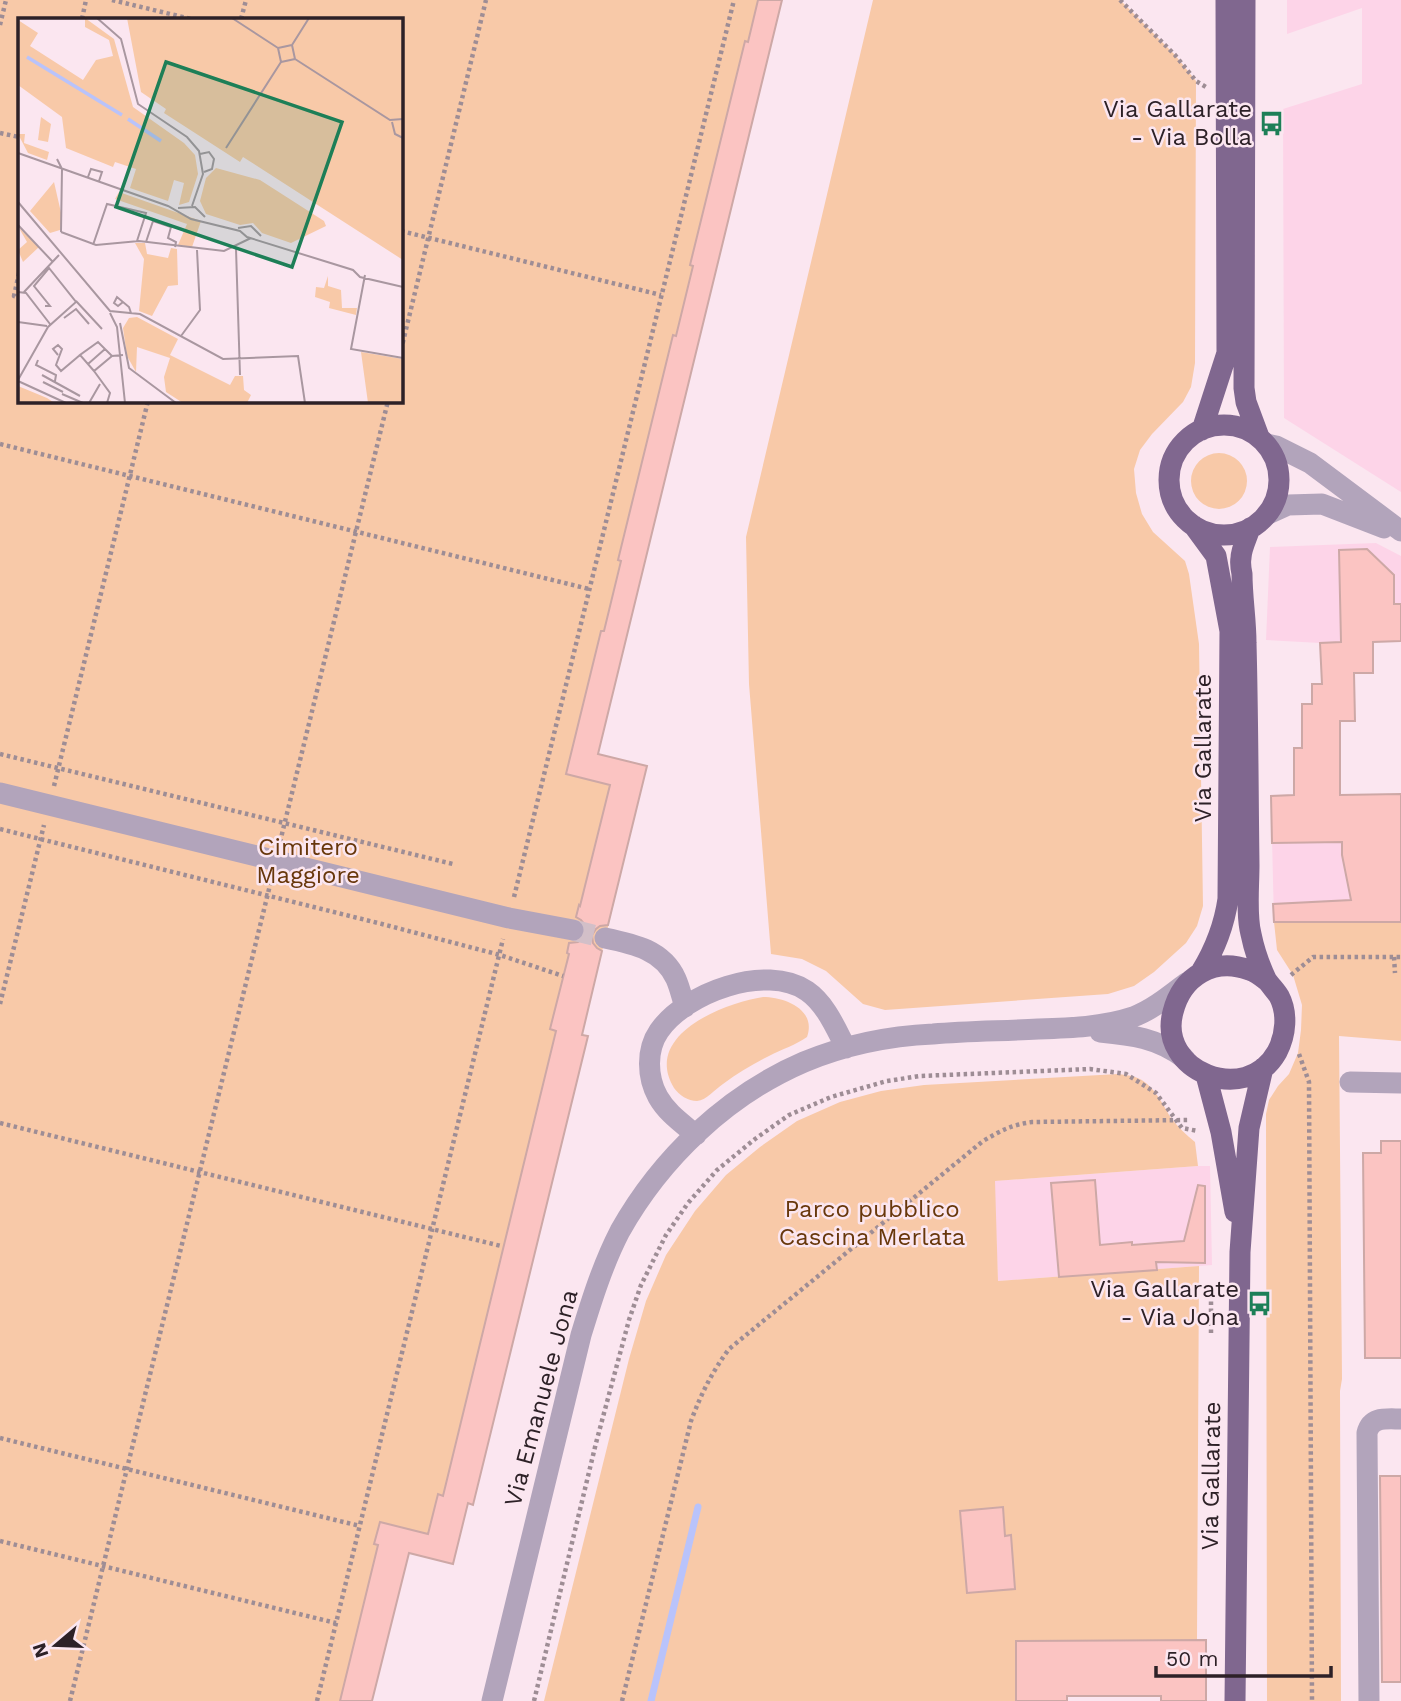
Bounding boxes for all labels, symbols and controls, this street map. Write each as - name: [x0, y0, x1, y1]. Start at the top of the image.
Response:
- inset map: [18, 18, 402, 402]
- place label: Via Gallarate - Via Bolla: [1103, 95, 1252, 151]
- bus stop icon: Via Gallarate - Via Bolla: [1258, 109, 1286, 137]
- street label: Via Gallarate: [1189, 674, 1217, 822]
- park label: Cimitero Maggiore: [256, 833, 360, 889]
- park label: Parco pubblico Cascina Merlata: [779, 1195, 965, 1251]
- place label: Via Gallarate - Via Jona: [1090, 1275, 1239, 1331]
- street label: Via Emanuele Jona: [499, 1286, 583, 1510]
- bus stop icon: Via Gallarate - Via Jona: [1245, 1289, 1273, 1317]
- street label: Via Gallarate: [1196, 1401, 1226, 1551]
- north arrow: [21, 1610, 91, 1680]
- scale bar: [1156, 1634, 1331, 1678]
- text: N: [27, 1640, 54, 1661]
- text: 50 m: [1166, 1646, 1218, 1671]

